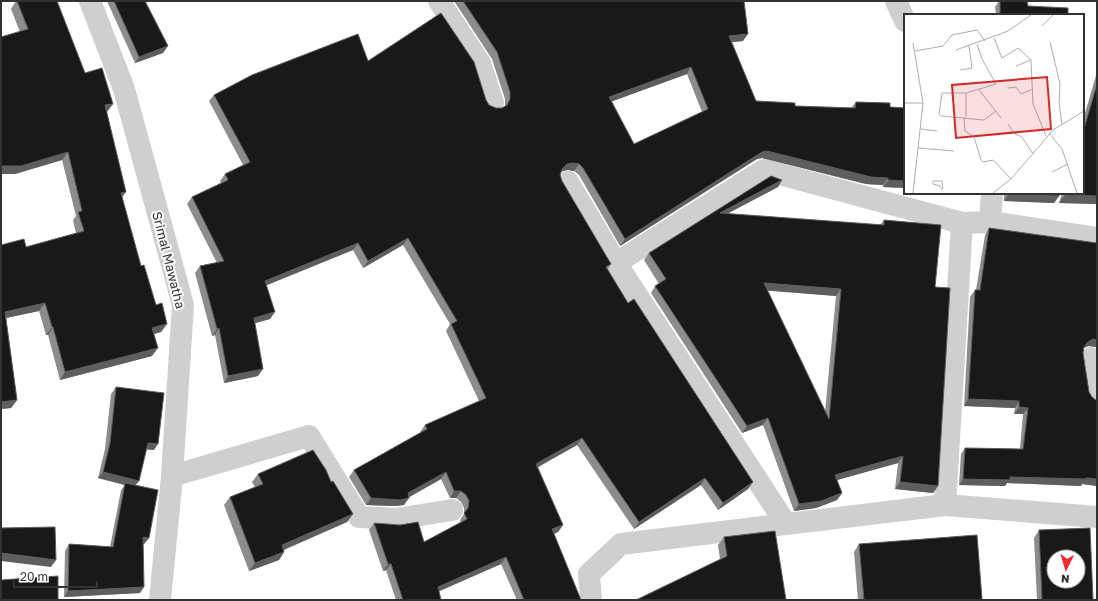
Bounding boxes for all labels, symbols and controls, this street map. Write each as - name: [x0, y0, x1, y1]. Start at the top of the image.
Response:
- inset map: [904, 14, 1084, 194]
- street label: Srimal Mawatha: [149, 210, 189, 310]
- north arrow: [1046, 549, 1086, 589]
- scale bar: [14, 563, 97, 589]
- text: 20 m: [20, 569, 48, 584]
- text: N: [1060, 573, 1070, 586]

